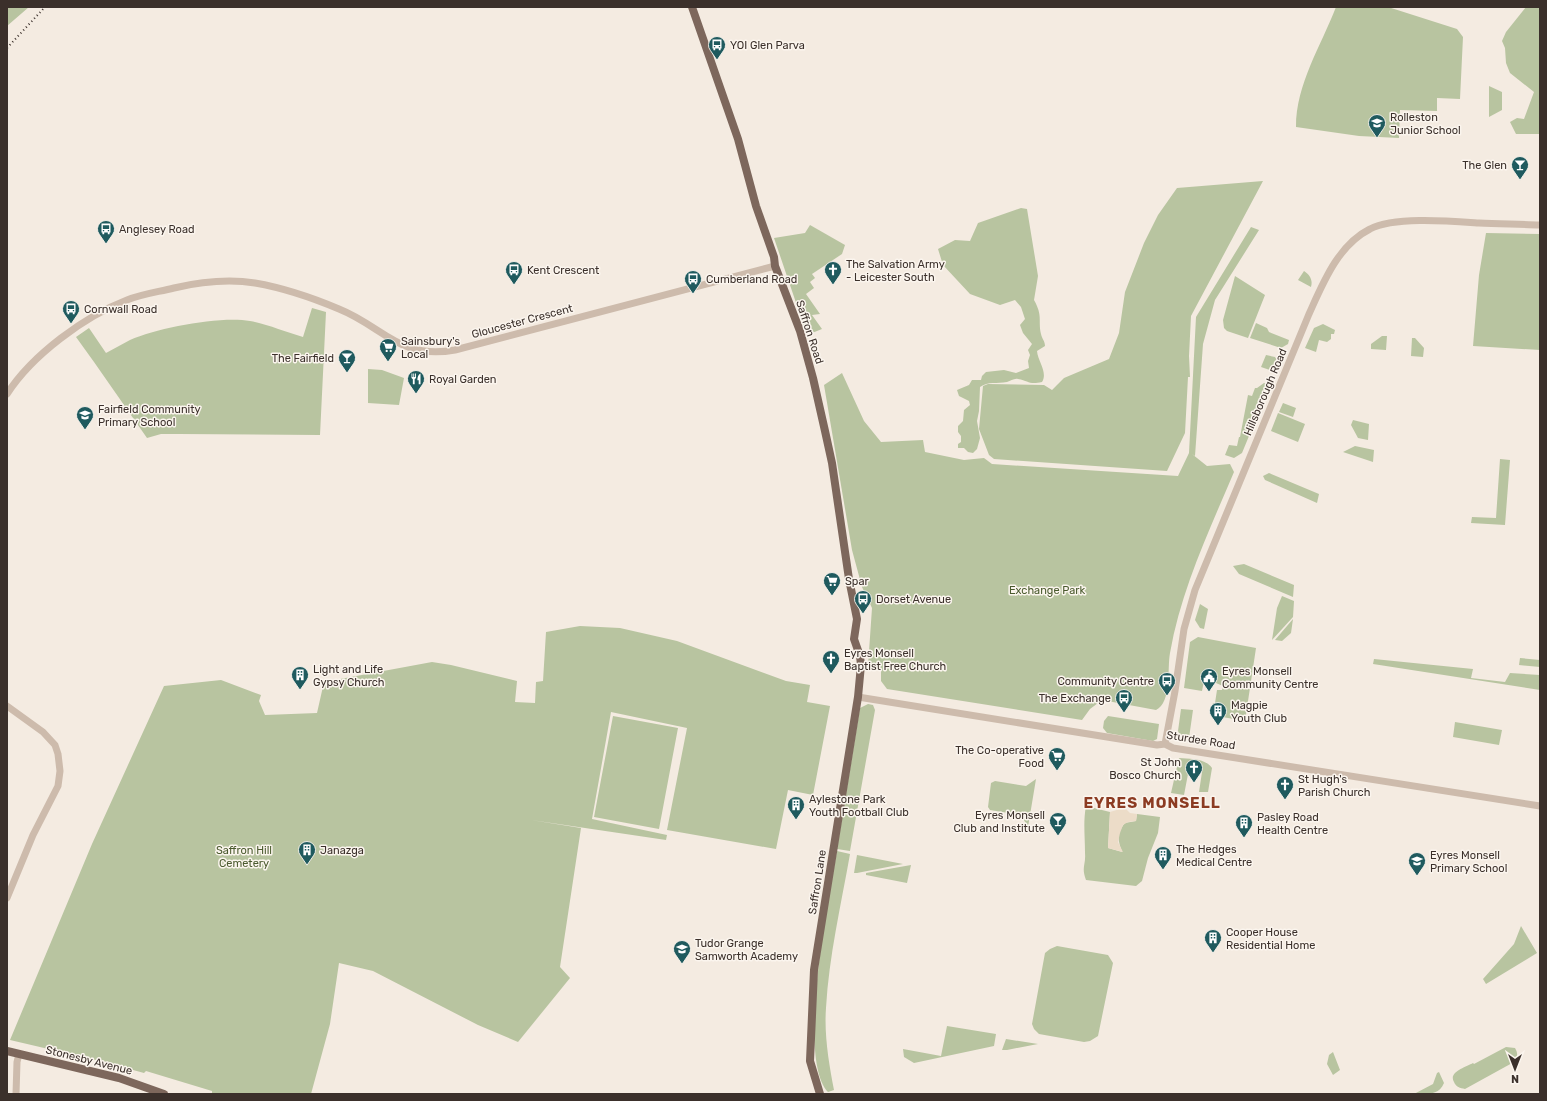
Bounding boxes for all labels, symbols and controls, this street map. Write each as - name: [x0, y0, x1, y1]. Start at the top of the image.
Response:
- bus stop icon: YOI Glen Parva: [707, 35, 727, 60]
- place label: YOI Glen Parva: [730, 39, 805, 52]
- place label: Rolleston Junior School: [1390, 111, 1461, 137]
- school or university icon: Rolleston Junior School: [1367, 113, 1387, 138]
- bar icon: The Glen: [1510, 155, 1530, 180]
- place label: The Glen: [1462, 159, 1507, 172]
- bus stop icon: Anglesey Road: [96, 219, 116, 244]
- place label: Anglesey Road: [119, 223, 195, 236]
- place label: The Salvation Army - Leicester South: [846, 258, 945, 284]
- bus stop icon: Kent Crescent: [504, 260, 524, 285]
- church icon: The Salvation Army - Leicester South: [823, 260, 843, 285]
- place label: Kent Crescent: [527, 264, 600, 277]
- bus stop icon: Cumberland Road: [683, 269, 703, 294]
- place label: Cumberland Road: [706, 273, 797, 286]
- bus stop icon: Cornwall Road: [61, 299, 81, 324]
- street label: Saffron Road: [793, 299, 826, 366]
- street label: Gloucester Crescent: [470, 302, 575, 341]
- place label: Cornwall Road: [84, 303, 157, 316]
- place label: Sainsbury's Local: [401, 335, 460, 361]
- supermarket icon: Sainsbury's Local: [378, 337, 398, 362]
- street label: Hillsborough Road: [1241, 347, 1290, 438]
- bar icon: The Fairfield: [337, 348, 357, 373]
- place label: The Fairfield: [272, 352, 334, 365]
- restaurant icon: Royal Garden: [406, 369, 426, 394]
- place label: Royal Garden: [429, 373, 497, 386]
- place label: Fairfield Community Primary School: [98, 403, 201, 429]
- school or university icon: Fairfield Community Primary School: [75, 405, 95, 430]
- supermarket icon: Spar: [822, 571, 842, 596]
- place label: Spar: [845, 575, 869, 588]
- park label: Exchange Park: [1009, 584, 1085, 597]
- bus stop icon: Dorset Avenue: [853, 589, 873, 614]
- place label: Dorset Avenue: [876, 593, 951, 606]
- place label: Eyres Monsell Baptist Free Church: [844, 647, 946, 673]
- church icon: Eyres Monsell Baptist Free Church: [821, 649, 841, 674]
- place label: Light and Life Gypsy Church: [313, 663, 385, 689]
- building icon: Light and Life Gypsy Church: [290, 665, 310, 690]
- place label: Eyres Monsell Community Centre: [1222, 665, 1319, 691]
- public building icon: Eyres Monsell Community Centre: [1199, 667, 1219, 692]
- bus stop icon: Community Centre: [1157, 671, 1177, 696]
- place label: Community Centre: [1057, 675, 1154, 688]
- bus stop icon: The Exchange: [1114, 688, 1134, 713]
- place label: The Exchange: [1039, 692, 1111, 705]
- place label: Magpie Youth Club: [1231, 699, 1287, 725]
- building icon: Magpie Youth Club: [1208, 701, 1228, 726]
- street label: Sturdee Road: [1166, 729, 1236, 752]
- place label: The Co-operative Food: [955, 744, 1044, 770]
- supermarket icon: The Co-operative Food: [1047, 746, 1067, 771]
- place label: St John Bosco Church: [1109, 756, 1181, 782]
- church icon: St John Bosco Church: [1184, 758, 1204, 783]
- place label: St Hugh's Parish Church: [1298, 773, 1370, 799]
- church icon: St Hugh's Parish Church: [1275, 775, 1295, 800]
- place label: Aylestone Park Youth Football Club: [809, 793, 909, 819]
- district label: EYRES MONSELL: [1083, 794, 1221, 812]
- building icon: Aylestone Park Youth Football Club: [786, 795, 806, 820]
- place label: Eyres Monsell Club and Institute: [954, 809, 1045, 835]
- bar icon: Eyres Monsell Club and Institute: [1048, 811, 1068, 836]
- place label: Pasley Road Health Centre: [1257, 811, 1328, 837]
- building icon: Pasley Road Health Centre: [1234, 813, 1254, 838]
- building icon: Janazga: [297, 840, 317, 865]
- place label: The Hedges Medical Centre: [1176, 843, 1252, 869]
- park label: Saffron Hill Cemetery: [216, 844, 272, 870]
- place label: Janazga: [320, 844, 364, 857]
- building icon: The Hedges Medical Centre: [1153, 845, 1173, 870]
- street label: Saffron Lane: [806, 849, 829, 915]
- place label: Eyres Monsell Primary School: [1430, 849, 1507, 875]
- school or university icon: Eyres Monsell Primary School: [1407, 851, 1427, 876]
- place label: Cooper House Residential Home: [1226, 926, 1315, 952]
- building icon: Cooper House Residential Home: [1203, 928, 1223, 953]
- place label: Tudor Grange Samworth Academy: [695, 937, 798, 963]
- school or university icon: Tudor Grange Samworth Academy: [672, 939, 692, 964]
- street label: Stonesby Avenue: [44, 1043, 134, 1078]
- north arrow: [1495, 1049, 1535, 1089]
- text: N: [1511, 1072, 1519, 1085]

